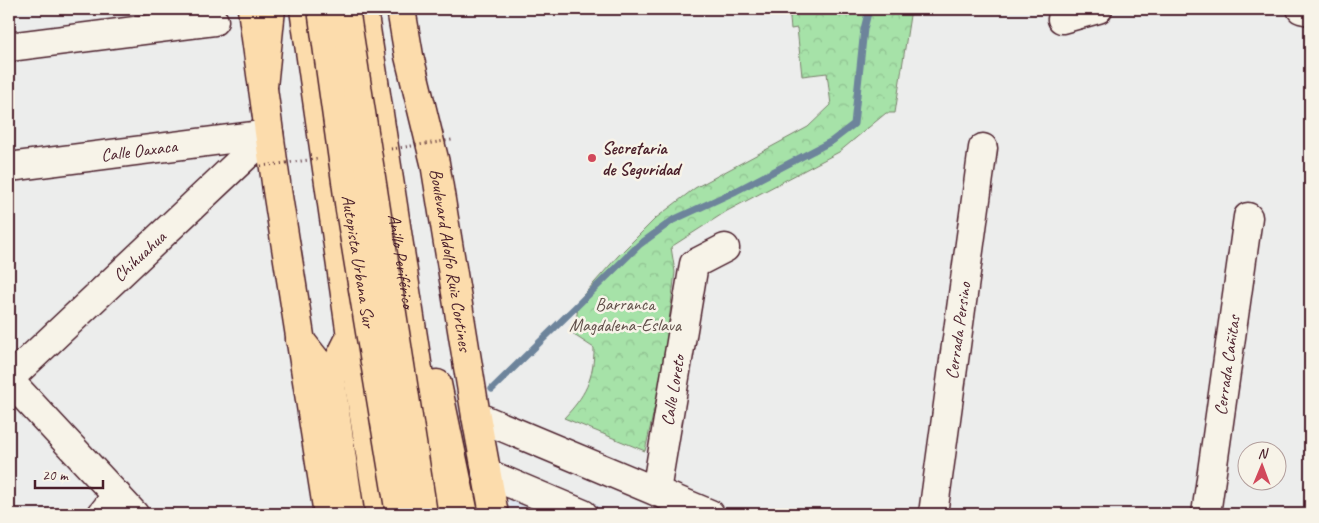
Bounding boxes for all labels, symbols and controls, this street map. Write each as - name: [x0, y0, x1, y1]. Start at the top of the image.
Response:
- street label: Calle Oaxaca: [100, 135, 180, 166]
- place label: Secretaria de Seguridad: [602, 137, 683, 180]
- marker: Secretaria de Seguridad: [586, 152, 598, 164]
- street label: Boulevard Adolfo Ruiz Cortines: [425, 167, 477, 355]
- street label: Autopista Urbana Sur: [337, 194, 380, 331]
- street label: Anillo Periférico: [383, 212, 420, 311]
- street label: Chihuahua: [108, 225, 172, 286]
- street label: Cerrada Persino: [941, 279, 976, 381]
- park label: Barranca Magdalena-Eslava: [569, 293, 683, 336]
- street label: Cerrada Cañitas: [1209, 312, 1245, 417]
- street label: Calle Loreto: [656, 352, 690, 427]
- north arrow: [1236, 440, 1286, 490]
- text: N: [1258, 445, 1269, 462]
- scale bar: [35, 458, 102, 490]
- text: 20 m: [42, 466, 69, 485]

